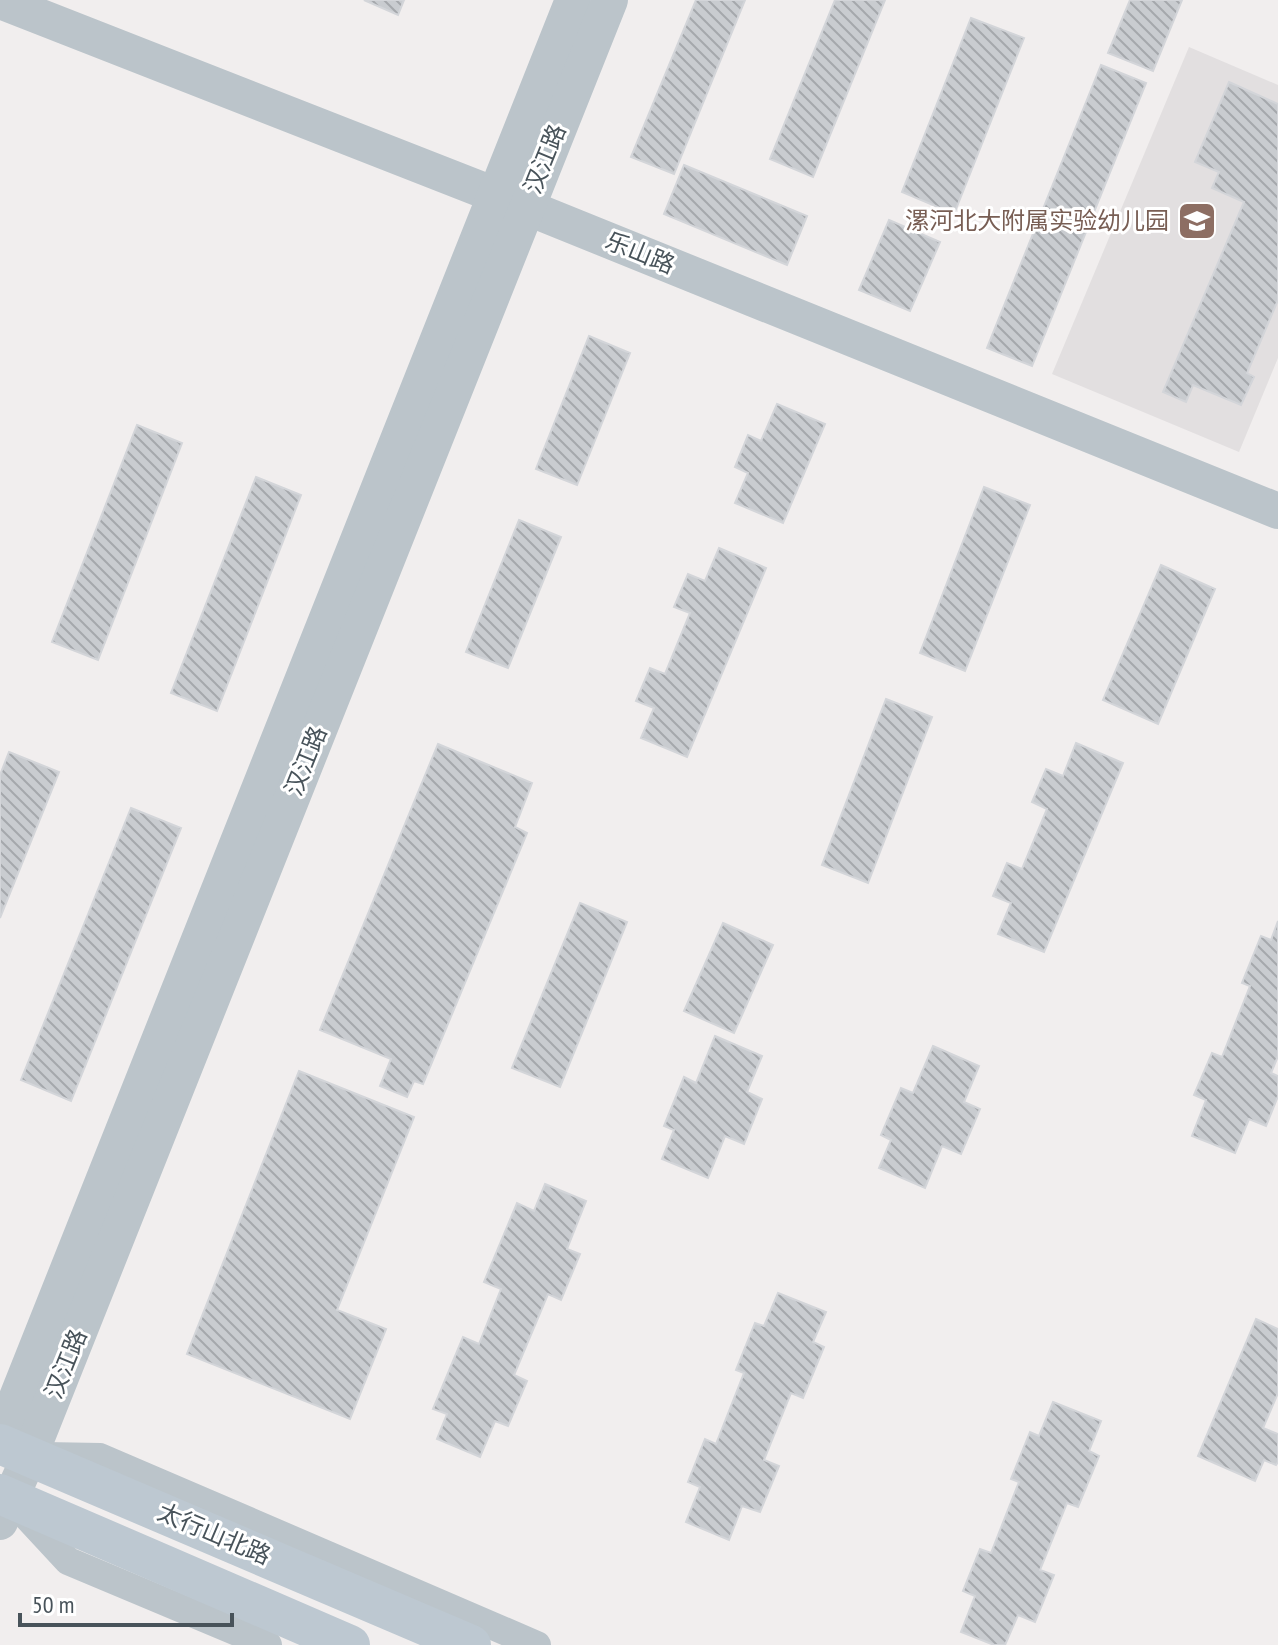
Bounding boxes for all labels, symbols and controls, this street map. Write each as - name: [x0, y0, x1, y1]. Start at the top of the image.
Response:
- street label: 汉江路: [517, 120, 572, 198]
- school or university icon: 漯河北大附属实验幼儿园: [1176, 200, 1218, 242]
- place label: 漯河北大附属实验幼儿园: [905, 205, 1169, 236]
- street label: 乐山路: [601, 225, 679, 280]
- street label: 汉江路: [278, 722, 333, 800]
- street label: 汉江路: [38, 1325, 93, 1403]
- street label: 太行山北路: [153, 1496, 275, 1571]
- scale bar: [20, 1577, 232, 1627]
- text: 50 m: [32, 1589, 74, 1620]

